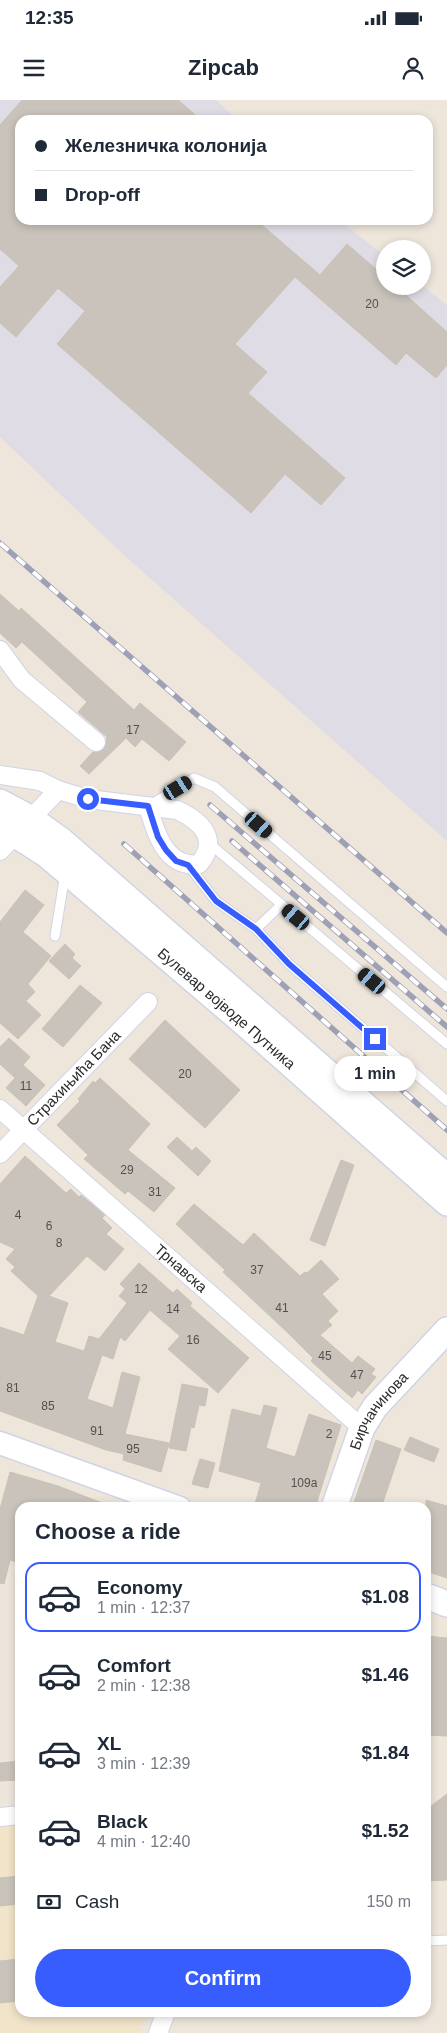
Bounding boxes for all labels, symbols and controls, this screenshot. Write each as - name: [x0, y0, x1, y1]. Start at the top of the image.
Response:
- text: 12:35: [25, 7, 74, 28]
- icon: menu: [20, 54, 48, 82]
- icon: person: [399, 54, 427, 82]
- text: Zipcab: [188, 55, 259, 80]
- text: Железничка колонија: [65, 135, 267, 156]
- text: Drop-off: [65, 184, 140, 205]
- map controls: [376, 240, 431, 295]
- button: layers: [376, 240, 431, 295]
- house number: 20: [365, 297, 379, 311]
- house number: 17: [126, 723, 140, 737]
- car: [161, 774, 194, 802]
- route start: [77, 788, 99, 810]
- car: [242, 809, 275, 841]
- car: [279, 902, 312, 932]
- street label: Булевар војводе Путника: [155, 944, 299, 1073]
- car: [355, 966, 388, 996]
- street label: Страхињића Бана: [23, 1026, 124, 1129]
- route end: [364, 1028, 386, 1050]
- callout: 1 min: [334, 1056, 416, 1092]
- text: 1 min: [354, 1065, 396, 1082]
- house number: 20: [178, 1067, 192, 1081]
- house number: 11: [20, 1079, 33, 1093]
- house number: 29: [120, 1163, 134, 1177]
- house number: 31: [148, 1185, 162, 1199]
- house number: 4: [15, 1208, 22, 1222]
- house number: 6: [46, 1219, 53, 1233]
- house number: 8: [56, 1236, 63, 1250]
- street label: Трнавска: [152, 1240, 211, 1296]
- house number: 37: [250, 1263, 264, 1277]
- house number: 12: [134, 1282, 148, 1296]
- house number: 41: [275, 1301, 289, 1315]
- house number: 14: [166, 1302, 180, 1316]
- house number: 16: [186, 1333, 200, 1347]
- house number: 45: [318, 1349, 332, 1363]
- street label: Бирчанинова: [346, 1368, 412, 1452]
- house number: 47: [350, 1368, 364, 1382]
- house number: 81: [6, 1381, 20, 1395]
- house number: 85: [41, 1399, 55, 1413]
- house number: 91: [90, 1424, 104, 1438]
- house number: 2: [326, 1427, 333, 1441]
- house number: 95: [126, 1442, 140, 1456]
- house number: 109a: [291, 1476, 318, 1490]
- text: Choose a ride: [35, 1519, 180, 1544]
- icon: car: [37, 1575, 82, 1620]
- text: Economy: [97, 1577, 183, 1598]
- text: $1.08: [361, 1586, 409, 1607]
- text: 1 min · 12:37: [97, 1599, 190, 1616]
- icon: car: [37, 1653, 82, 1698]
- text: Comfort: [97, 1655, 171, 1676]
- text: $1.46: [361, 1664, 409, 1685]
- text: 2 min · 12:38: [97, 1677, 190, 1694]
- icon: car: [37, 1731, 82, 1776]
- text: XL: [97, 1733, 121, 1754]
- text: $1.84: [361, 1742, 409, 1763]
- text: 3 min · 12:39: [97, 1755, 190, 1772]
- icon: car: [37, 1809, 82, 1854]
- text: Black: [97, 1811, 148, 1832]
- text: $1.52: [361, 1820, 409, 1841]
- text: 4 min · 12:40: [97, 1833, 190, 1850]
- icon: cash: [35, 1888, 63, 1916]
- text: Cash: [75, 1891, 119, 1912]
- text: 150 m: [367, 1893, 411, 1910]
- button: Confirm: [35, 1949, 411, 2007]

